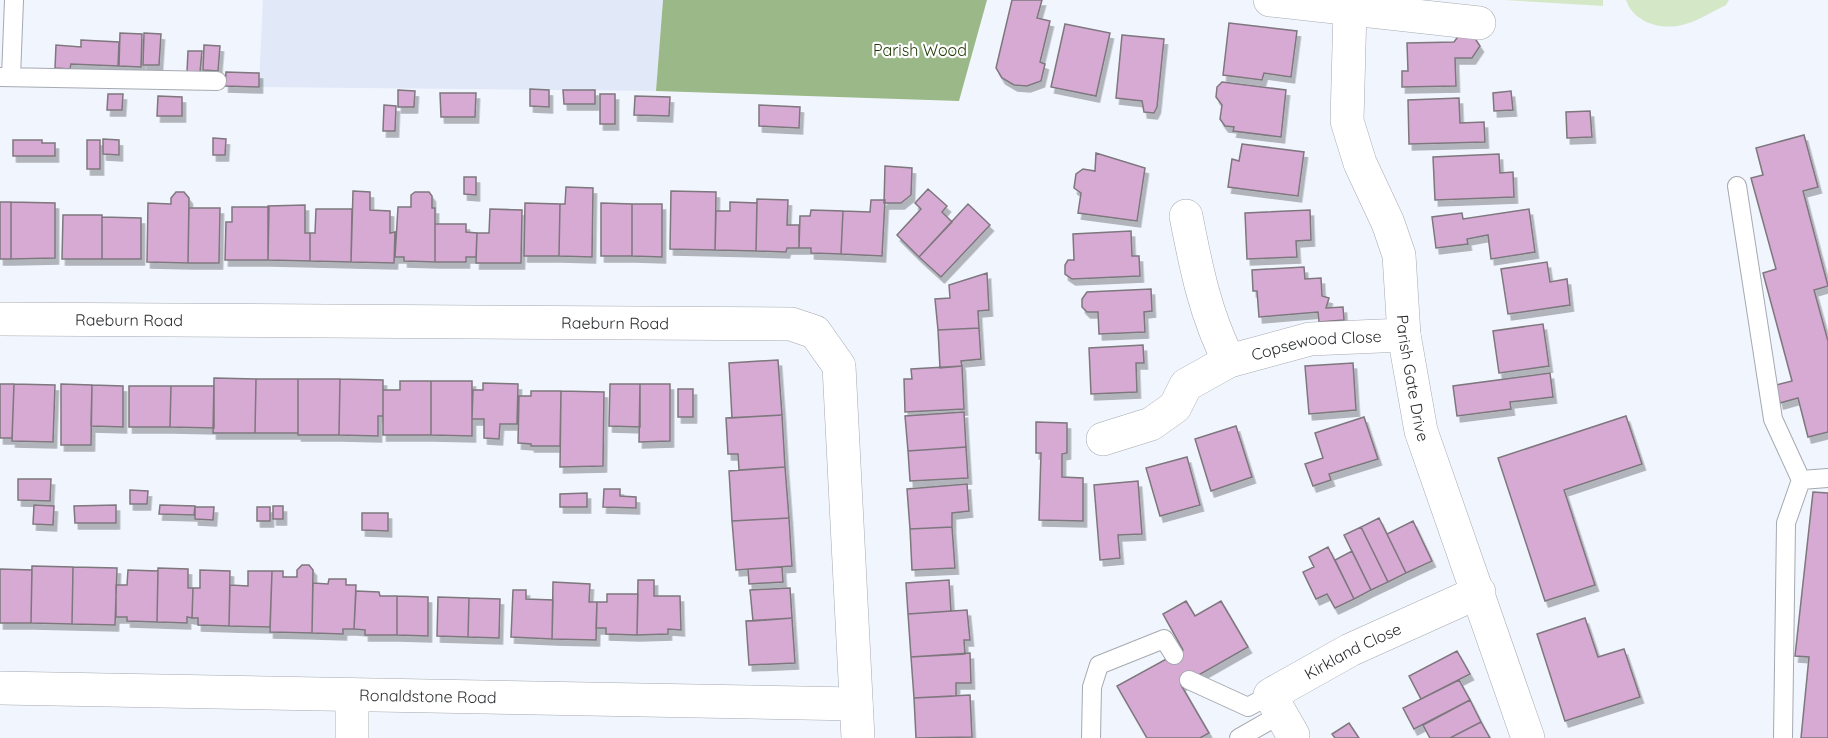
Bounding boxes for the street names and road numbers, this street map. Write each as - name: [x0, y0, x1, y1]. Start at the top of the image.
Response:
- street label: Raeburn Road: [75, 309, 183, 330]
- street label: Raeburn Road: [561, 313, 669, 333]
- street label: Parish Gate Drive: [1393, 314, 1434, 444]
- street label: Copsewood Close: [1249, 326, 1382, 365]
- street label: Kirkland Close: [1301, 618, 1404, 684]
- street label: Ronaldstone Road: [359, 685, 497, 707]

